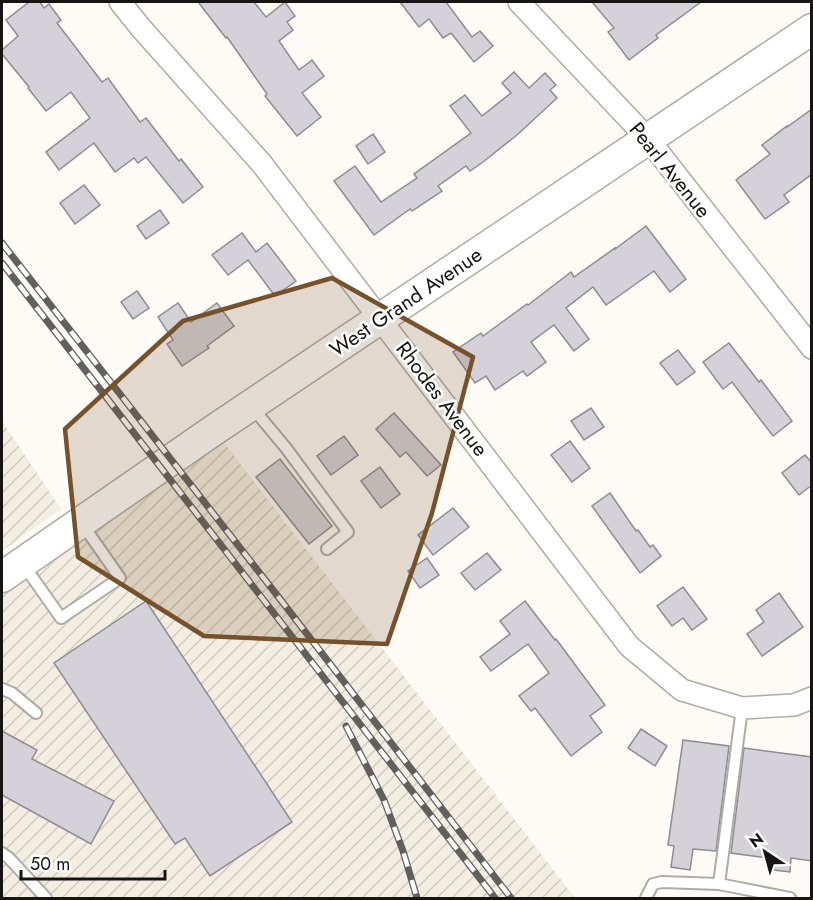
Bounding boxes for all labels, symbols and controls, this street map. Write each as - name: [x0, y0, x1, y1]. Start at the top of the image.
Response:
- street label: Pearl Avenue: [622, 116, 718, 224]
- street label: West Grand Avenue: [324, 240, 488, 364]
- street label: Rhodes Avenue: [389, 335, 495, 463]
- north arrow: [735, 822, 795, 882]
- text: N: [745, 827, 768, 853]
- scale bar: [21, 843, 165, 881]
- text: 50 m: [30, 851, 70, 877]

